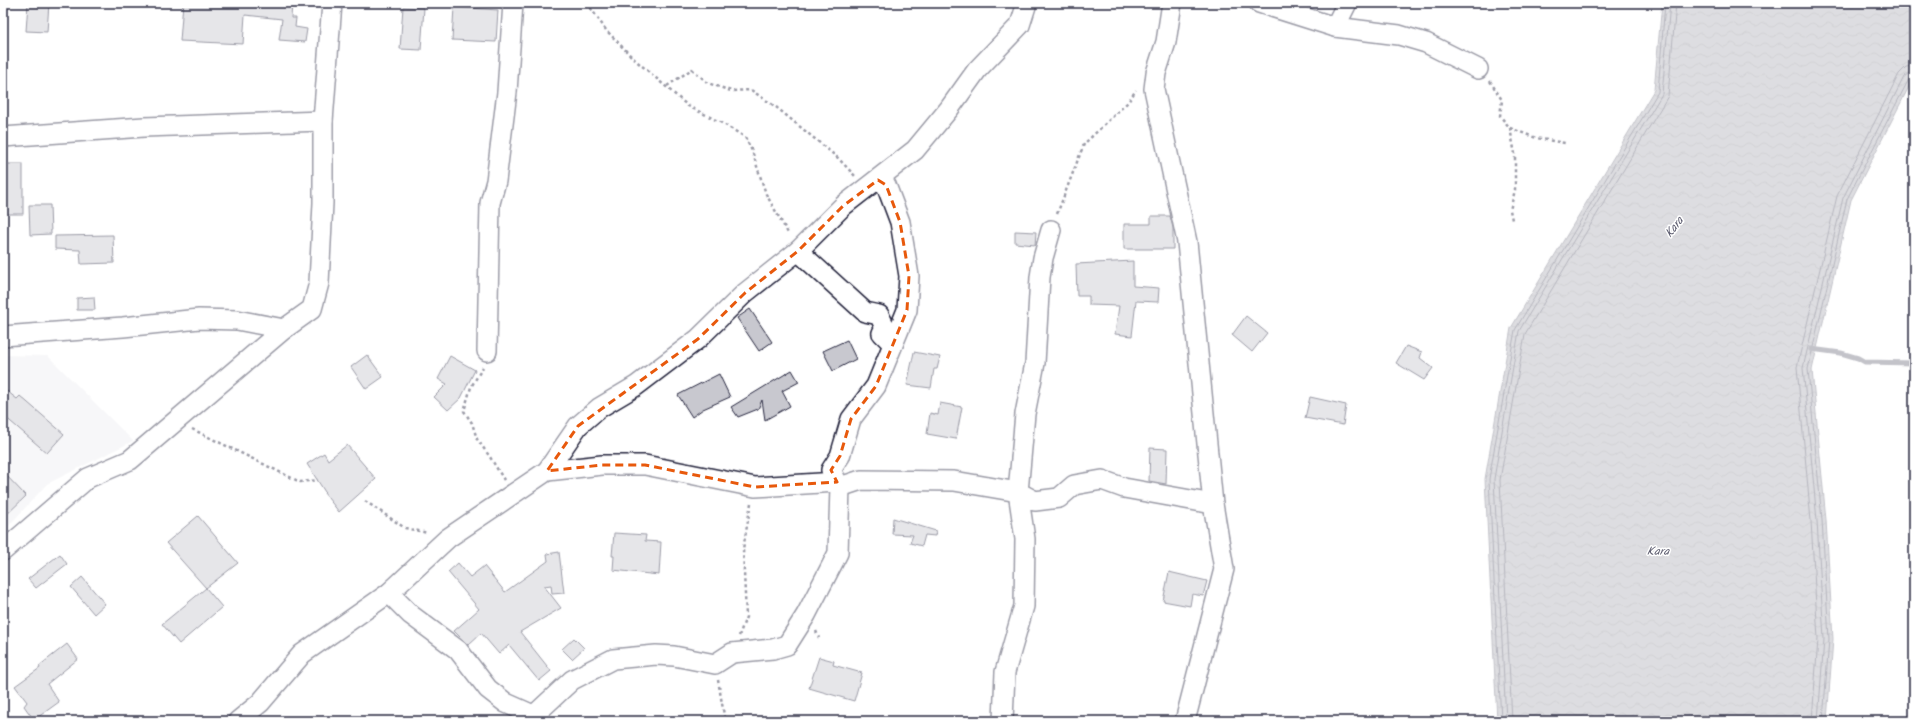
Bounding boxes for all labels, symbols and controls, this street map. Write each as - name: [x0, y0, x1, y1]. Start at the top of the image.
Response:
- water label: Kara: [1660, 212, 1690, 242]
- water label: Kara: [1647, 542, 1671, 561]

